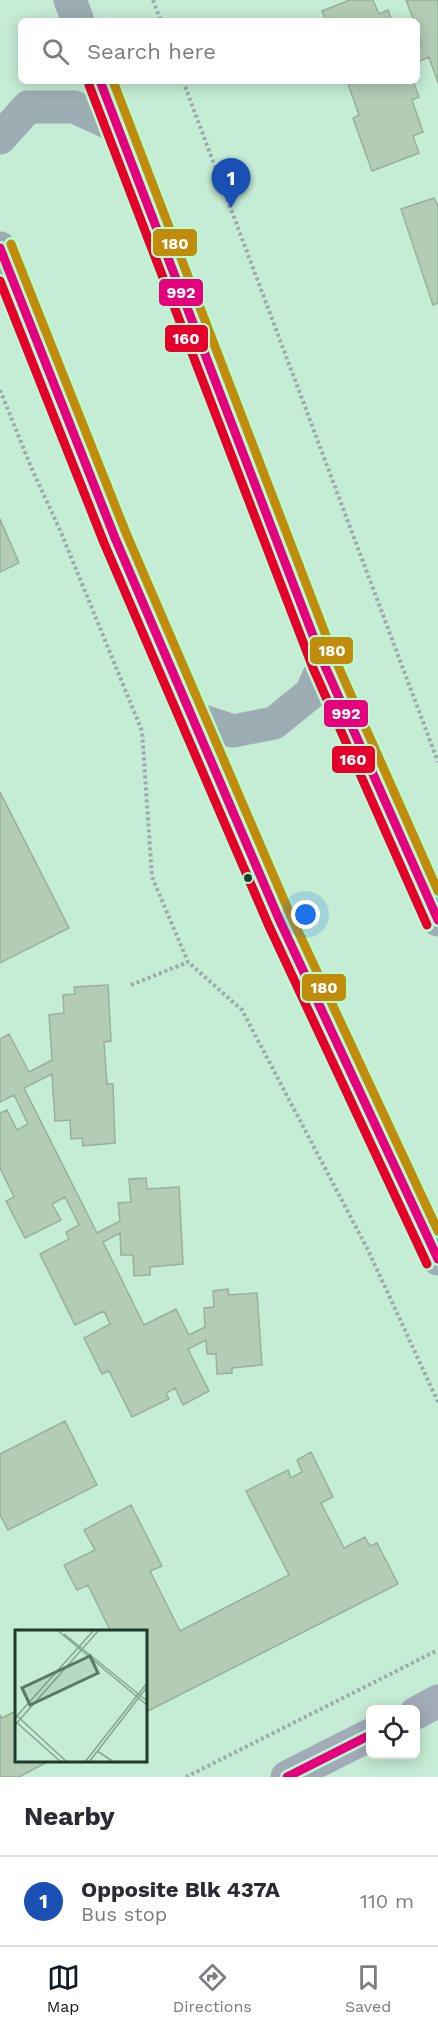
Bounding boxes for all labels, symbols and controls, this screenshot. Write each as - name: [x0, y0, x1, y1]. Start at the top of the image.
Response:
- search box: [18, 18, 420, 84]
- icon: search: [39, 35, 72, 68]
- text: Search here: [87, 39, 216, 64]
- pin: 1: [212, 158, 250, 208]
- line badge: 180: [152, 228, 198, 257]
- text: 180: [161, 234, 189, 253]
- line badge: 992: [158, 278, 204, 307]
- text: 992: [166, 283, 196, 302]
- line badge: 160: [164, 324, 209, 353]
- text: 160: [172, 329, 200, 348]
- line badge: 180: [309, 636, 354, 665]
- text: 180: [318, 641, 346, 660]
- line badge: 992: [323, 699, 369, 728]
- text: 992: [331, 704, 361, 723]
- line badge: 160: [331, 745, 376, 774]
- text: 160: [339, 750, 367, 769]
- unlabelled marker: [242, 872, 254, 884]
- your location: [291, 900, 320, 929]
- line badge: 180: [301, 973, 347, 1002]
- text: 180: [310, 978, 338, 997]
- inset map: [15, 1630, 147, 1762]
- map controls: [366, 1705, 420, 1759]
- button: locate: [366, 1705, 420, 1759]
- text: Nearby: [24, 1801, 115, 1831]
- text: Opposite Blk 437A: [81, 1877, 280, 1902]
- text: 1: [39, 1889, 48, 1913]
- text: 110 m: [360, 1889, 414, 1913]
- text: Bus stop: [81, 1902, 167, 1926]
- tab: Map: [47, 1961, 80, 2016]
- tab: Directions: [173, 1961, 252, 2016]
- tab: Saved: [345, 1961, 391, 2016]

